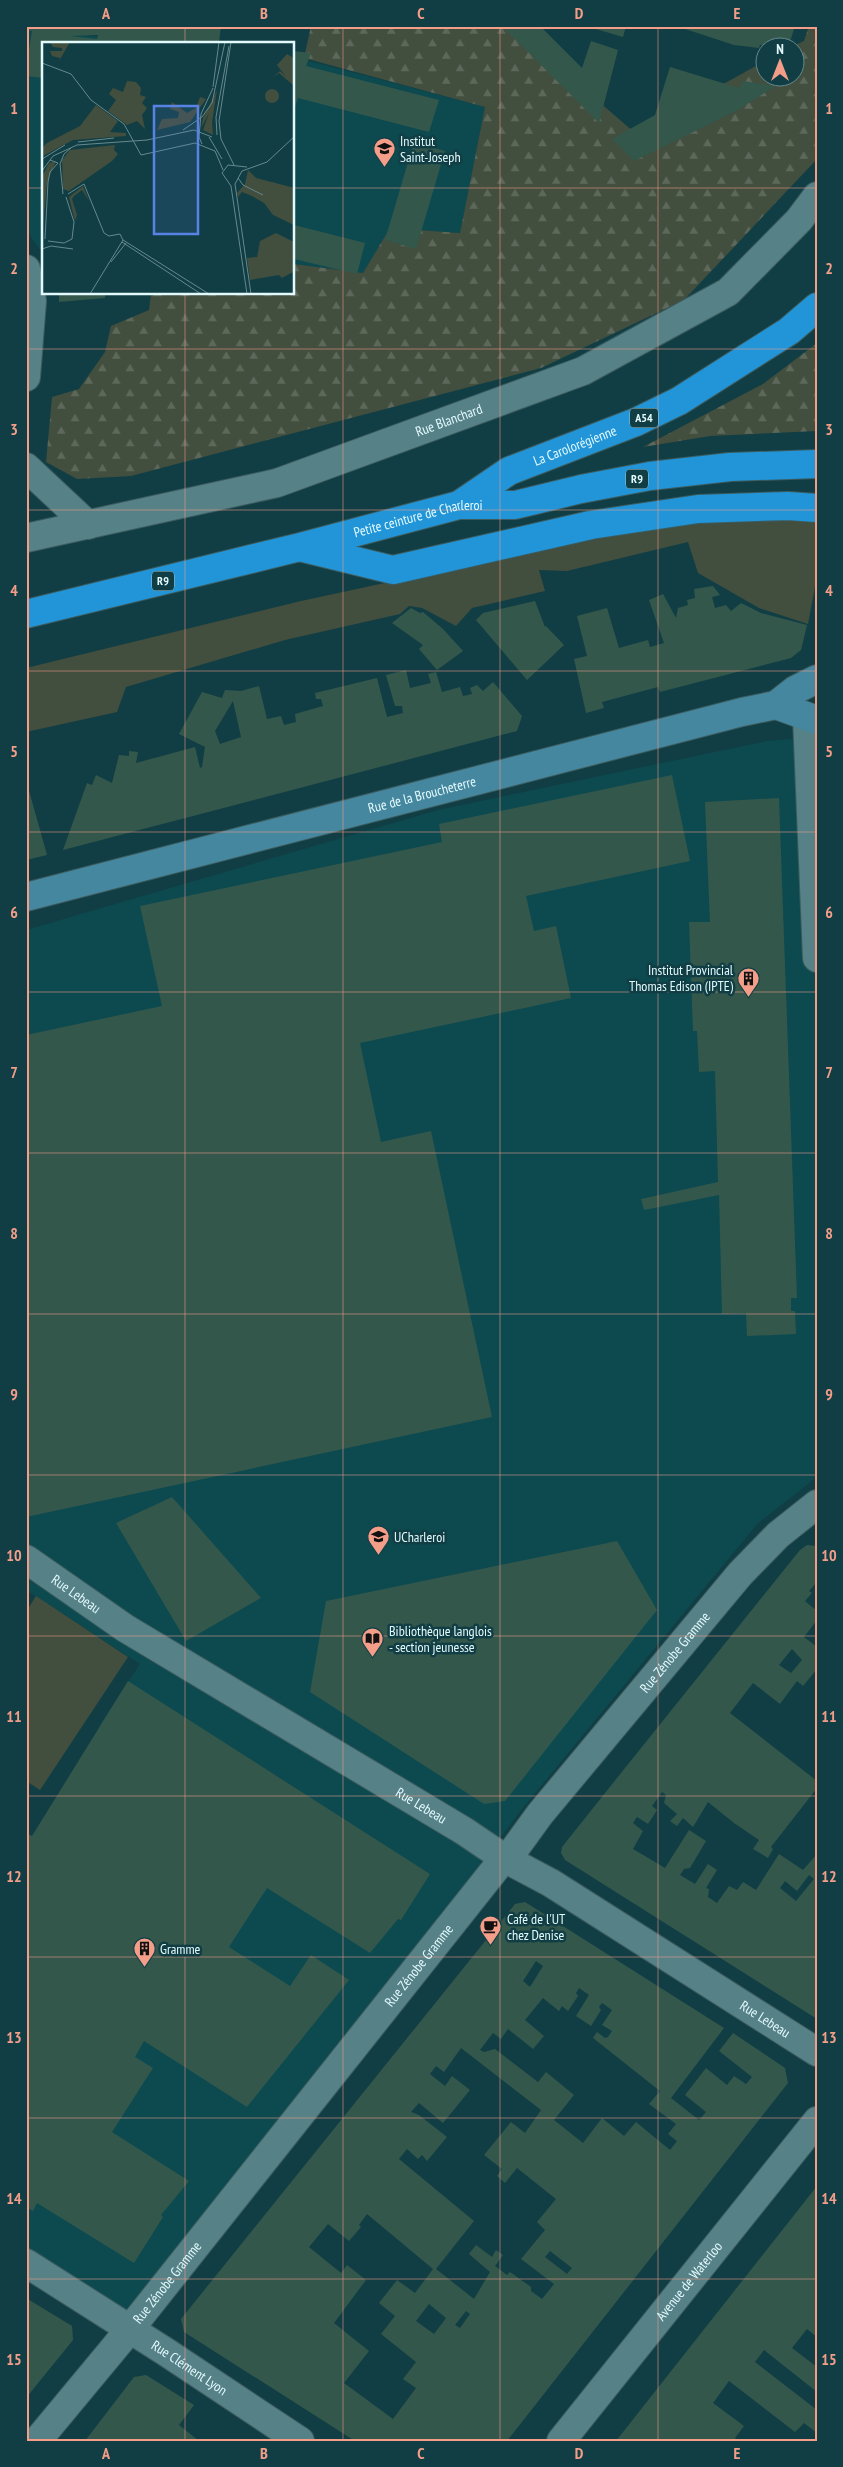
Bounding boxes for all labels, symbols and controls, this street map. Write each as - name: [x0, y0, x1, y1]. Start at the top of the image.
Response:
- text: A: [101, 3, 111, 23]
- text: B: [260, 3, 268, 23]
- text: C: [417, 3, 425, 23]
- text: D: [575, 3, 584, 23]
- text: E: [734, 3, 741, 23]
- north arrow: [756, 38, 806, 88]
- text: N: [776, 40, 784, 58]
- inset map: [42, 42, 295, 295]
- text: 1: [10, 98, 18, 118]
- text: 1: [825, 98, 833, 118]
- place label: Institut Saint-Joseph: [400, 132, 461, 166]
- school or university icon: Institut Saint-Joseph: [372, 137, 396, 168]
- text: 2: [10, 258, 18, 278]
- text: 2: [825, 258, 833, 278]
- street label: Rue Blanchard: [413, 400, 485, 441]
- road number: A54: [630, 408, 658, 428]
- text: 3: [10, 419, 18, 439]
- text: 3: [825, 419, 833, 439]
- street label: La Carolorégienne: [531, 421, 619, 470]
- road number: R9: [626, 469, 648, 488]
- street label: Petite ceinture de Charleroi: [352, 496, 483, 541]
- road number: R9: [152, 572, 174, 590]
- text: 4: [10, 580, 18, 600]
- text: 4: [825, 580, 833, 600]
- text: 5: [10, 741, 18, 761]
- text: 5: [825, 741, 833, 761]
- street label: Rue de la Broucheterre: [366, 772, 478, 817]
- text: 6: [10, 902, 18, 922]
- text: 6: [825, 902, 833, 922]
- place label: Institut Provincial Thomas Edison (IPTE): [629, 961, 734, 995]
- building icon: Institut Provincial Thomas Edison (IPTE): [737, 966, 761, 997]
- text: 7: [10, 1062, 18, 1082]
- text: 7: [825, 1062, 833, 1082]
- text: 8: [10, 1223, 18, 1243]
- text: 8: [825, 1223, 833, 1243]
- text: 9: [10, 1384, 18, 1404]
- text: 9: [825, 1384, 833, 1404]
- school or university icon: UCharleroi: [366, 1525, 390, 1556]
- place label: UCharleroi: [394, 1528, 445, 1546]
- text: 10: [6, 1545, 22, 1565]
- text: 10: [821, 1545, 837, 1565]
- street label: Rue Lebeau: [48, 1570, 104, 1617]
- street label: Rue Zénobe Gramme: [636, 1608, 714, 1697]
- place label: Bibliothèque langlois - section jeunesse: [389, 1622, 492, 1656]
- library icon: Bibliothèque langlois - section jeunesse: [361, 1627, 385, 1658]
- text: 11: [6, 1706, 22, 1726]
- text: 11: [821, 1706, 837, 1726]
- street label: Rue Lebeau: [393, 1783, 450, 1828]
- text: 12: [6, 1866, 22, 1886]
- text: 12: [821, 1866, 837, 1886]
- place label: Café de l'UT chez Denise: [507, 1910, 566, 1944]
- cafe icon: Café de l'UT chez Denise: [479, 1915, 503, 1946]
- street label: Rue Zénobe Gramme: [381, 1920, 457, 2010]
- building icon: Gramme: [132, 1937, 156, 1968]
- place label: Gramme: [160, 1940, 201, 1958]
- street label: Rue Lebeau: [737, 1996, 794, 2042]
- text: 13: [6, 2027, 22, 2047]
- text: 13: [821, 2027, 837, 2047]
- text: 14: [6, 2188, 22, 2208]
- text: 14: [821, 2188, 837, 2208]
- street label: Rue Zénobe Gramme: [129, 2237, 205, 2327]
- street label: Avenue de Waterloo: [652, 2238, 726, 2324]
- street label: Rue Clément Lyon: [148, 2336, 231, 2399]
- text: 15: [6, 2349, 22, 2369]
- text: 15: [821, 2349, 837, 2369]
- text: A: [101, 2443, 111, 2463]
- text: B: [260, 2443, 268, 2463]
- text: C: [417, 2443, 425, 2463]
- text: D: [575, 2443, 584, 2463]
- text: E: [734, 2443, 741, 2463]

